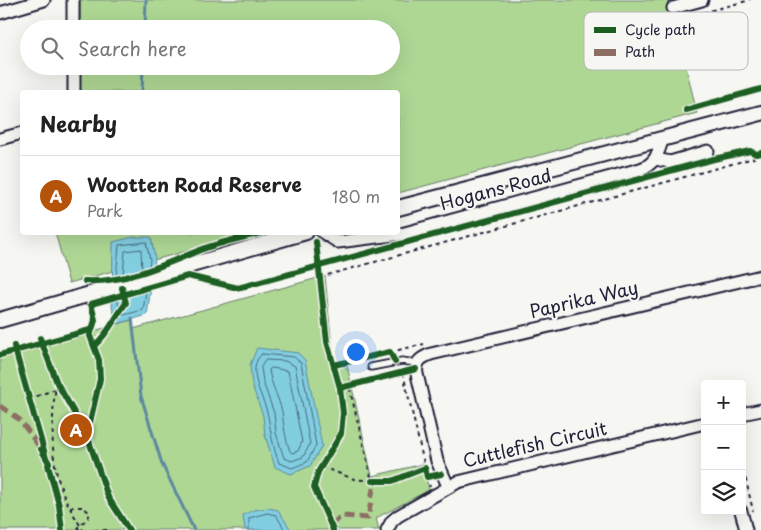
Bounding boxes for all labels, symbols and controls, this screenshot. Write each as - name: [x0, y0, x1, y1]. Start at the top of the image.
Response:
- legend: [584, 12, 748, 70]
- text: Cycle path: [625, 19, 696, 40]
- search box: [20, 20, 400, 75]
- icon: search: [38, 34, 66, 62]
- text: Search here: [78, 34, 187, 62]
- text: Path: [625, 41, 655, 62]
- text: Nearby: [40, 107, 117, 139]
- street label: Hogans Road: [437, 161, 554, 216]
- text: Wootten Road Reserve: [87, 170, 302, 198]
- text: A: [50, 184, 62, 208]
- text: 180 m: [332, 184, 380, 208]
- text: Park: [87, 198, 123, 222]
- street label: Paprika Way: [527, 273, 641, 324]
- your location: [343, 339, 369, 365]
- map controls: [701, 380, 746, 515]
- button: +: [701, 380, 746, 425]
- pin: A: [60, 411, 92, 449]
- street label: Cuttlefish Circuit: [460, 414, 609, 473]
- button: −: [701, 425, 746, 470]
- button: layers: [701, 470, 746, 515]

